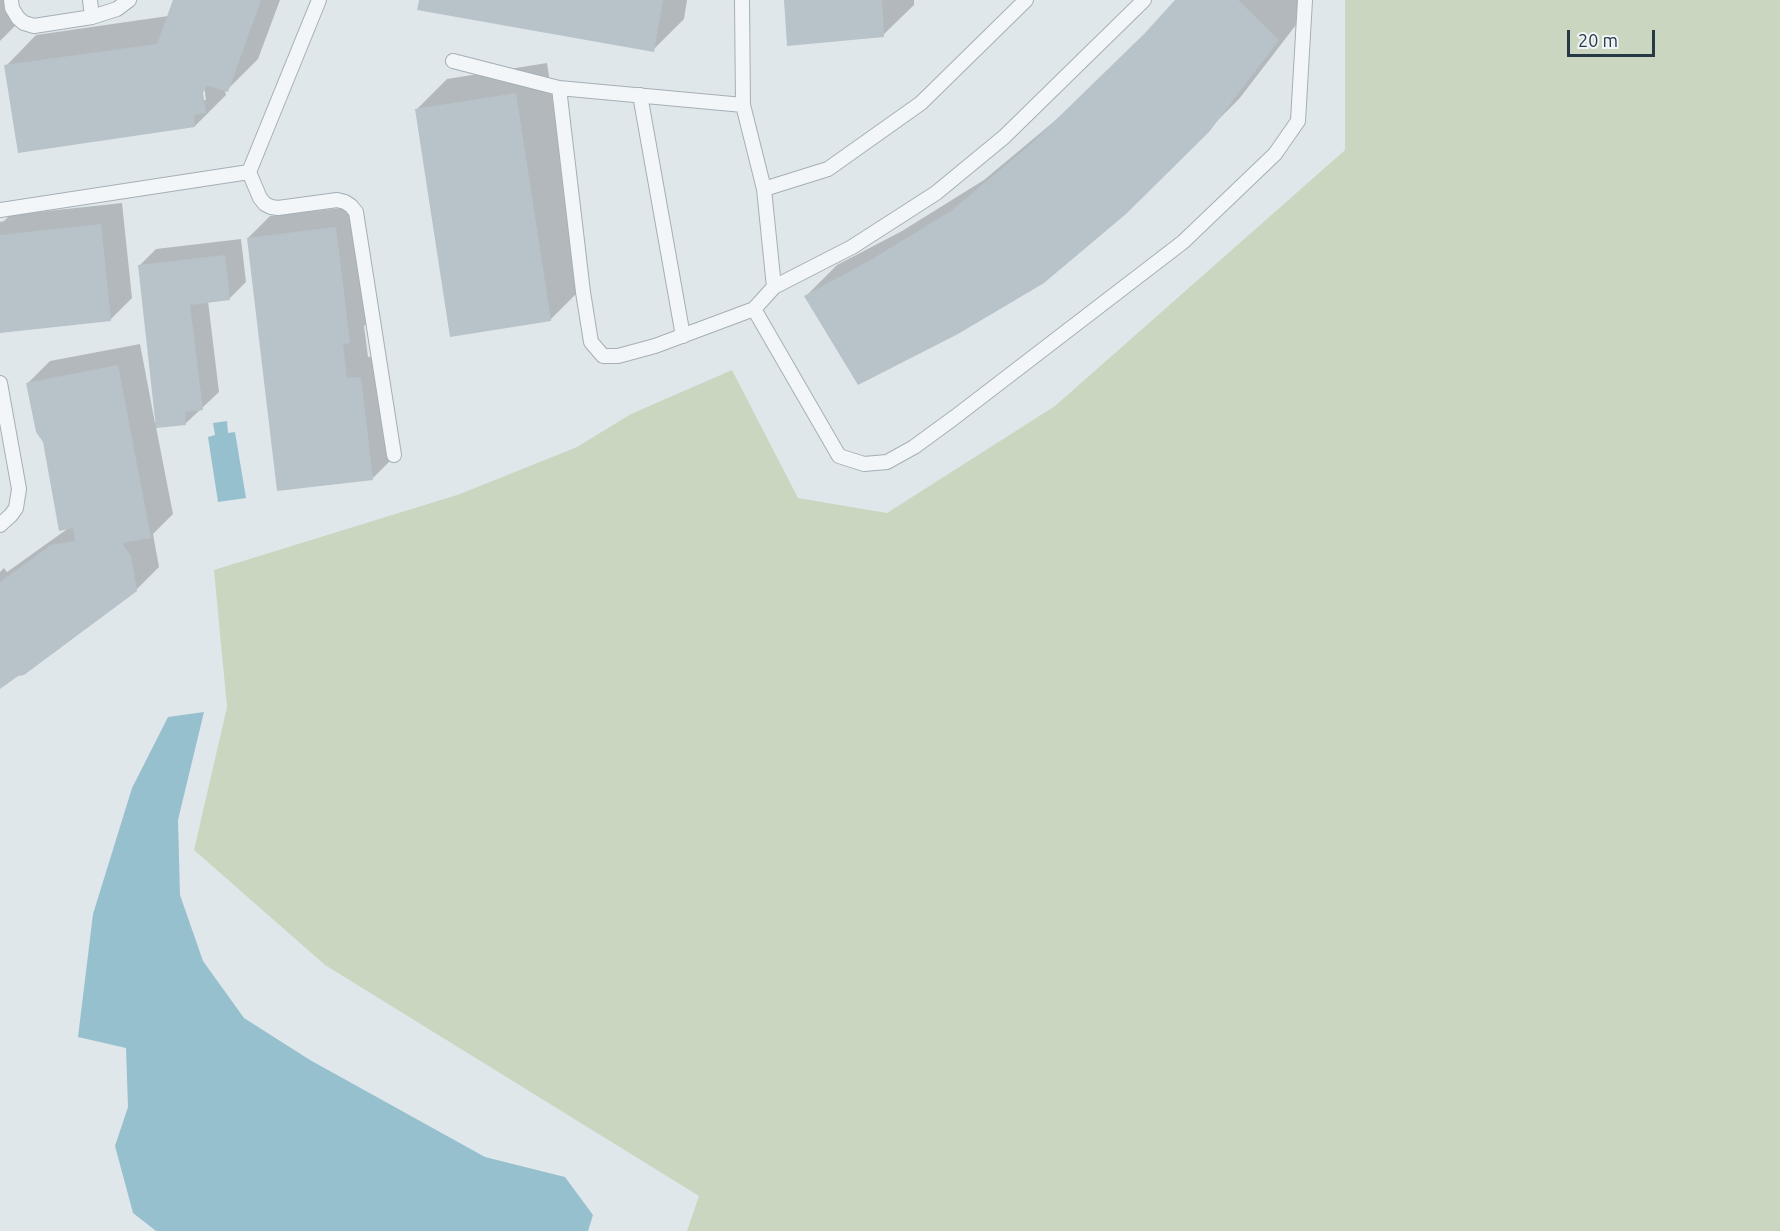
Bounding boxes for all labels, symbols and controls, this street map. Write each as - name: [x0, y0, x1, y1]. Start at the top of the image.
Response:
- scale bar: [1570, 18, 1658, 56]
- text: 20 m: [1578, 30, 1618, 50]

